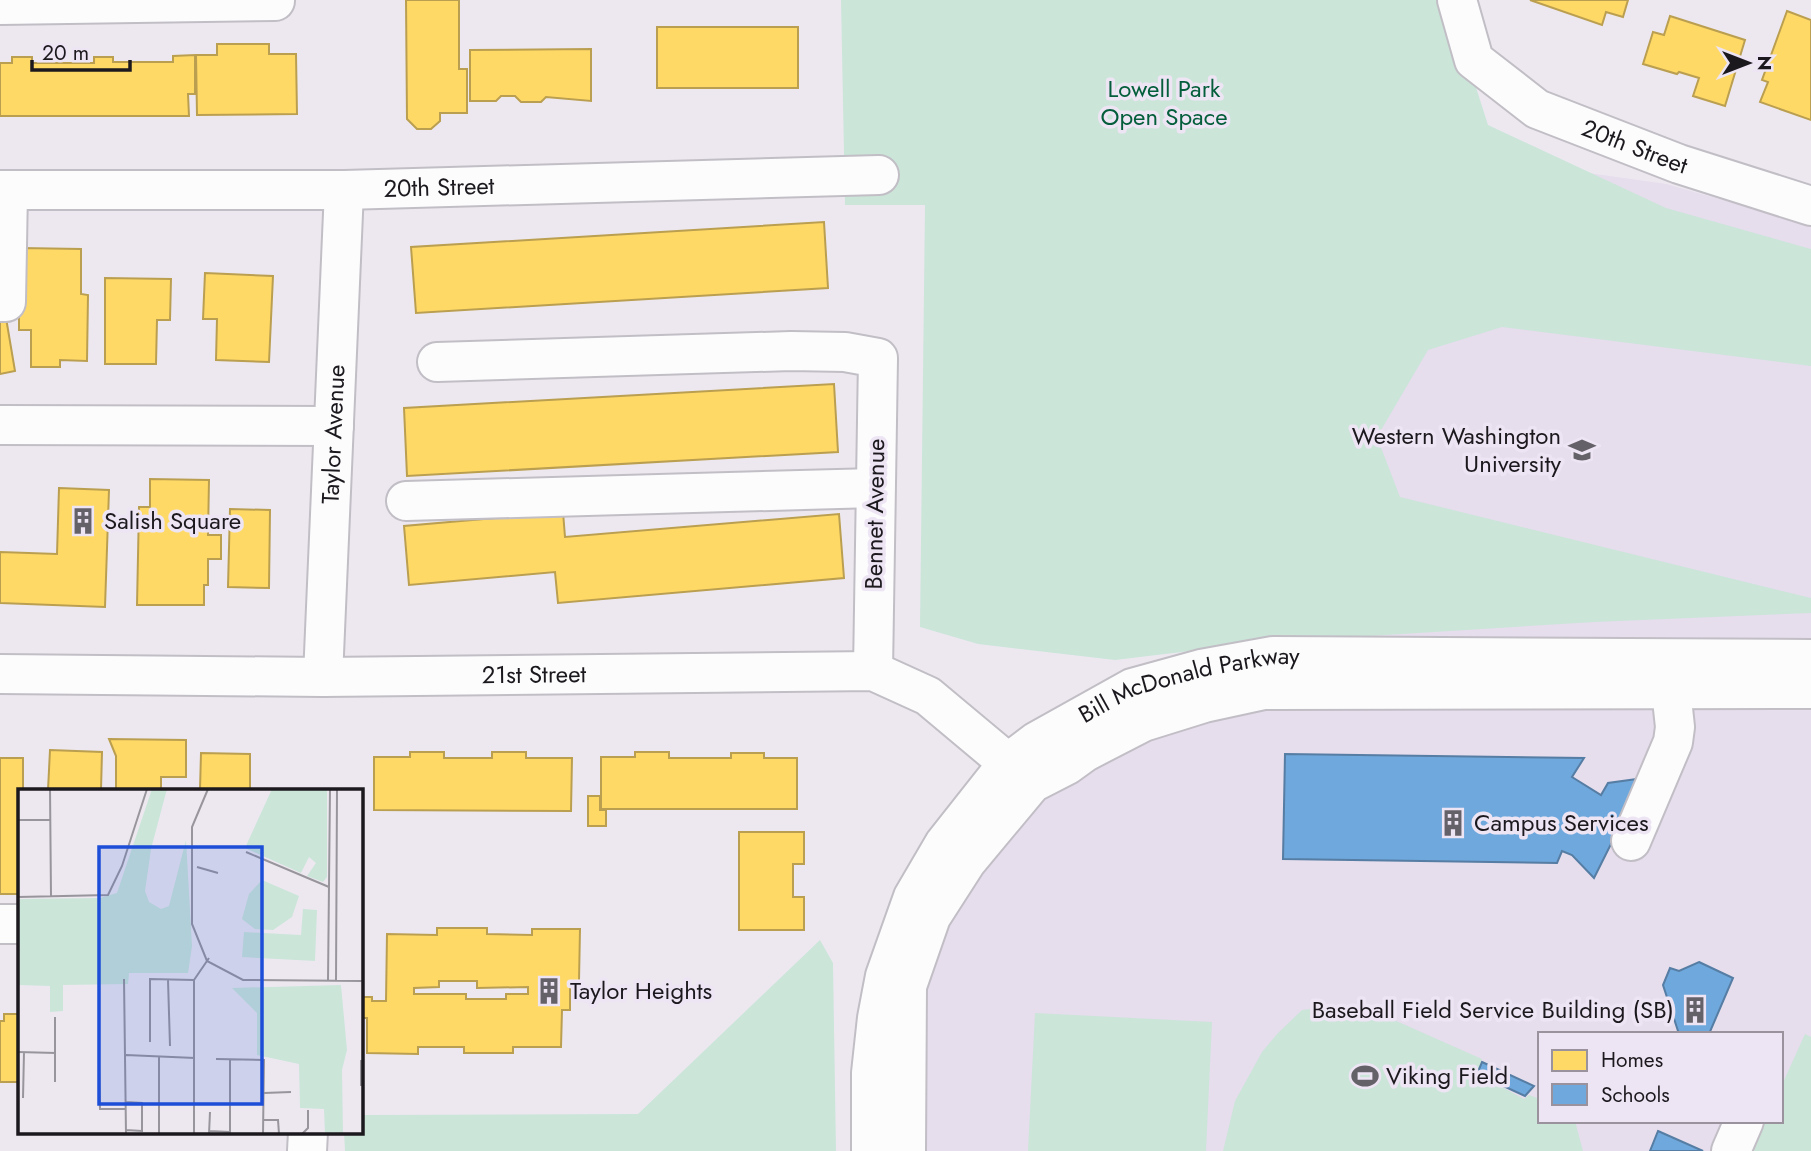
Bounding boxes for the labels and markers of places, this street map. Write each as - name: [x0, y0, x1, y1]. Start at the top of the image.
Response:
- place label: Western Washington University: [1352, 418, 1561, 481]
- school or university icon: Western Washington University: [1567, 435, 1597, 465]
- place label: Salish Square: [104, 503, 241, 538]
- building icon: Salish Square: [68, 506, 98, 536]
- place label: Campus Services: [1474, 805, 1649, 840]
- building icon: Campus Services: [1438, 808, 1468, 838]
- place label: Taylor Heights: [570, 973, 712, 1008]
- building icon: Taylor Heights: [534, 976, 564, 1006]
- place label: Baseball Field Service Building (SB): [1312, 992, 1674, 1027]
- building icon: Baseball Field Service Building (SB): [1680, 995, 1710, 1025]
- place label: Viking Field: [1386, 1058, 1508, 1093]
- sports icon: Viking Field: [1350, 1061, 1380, 1091]

